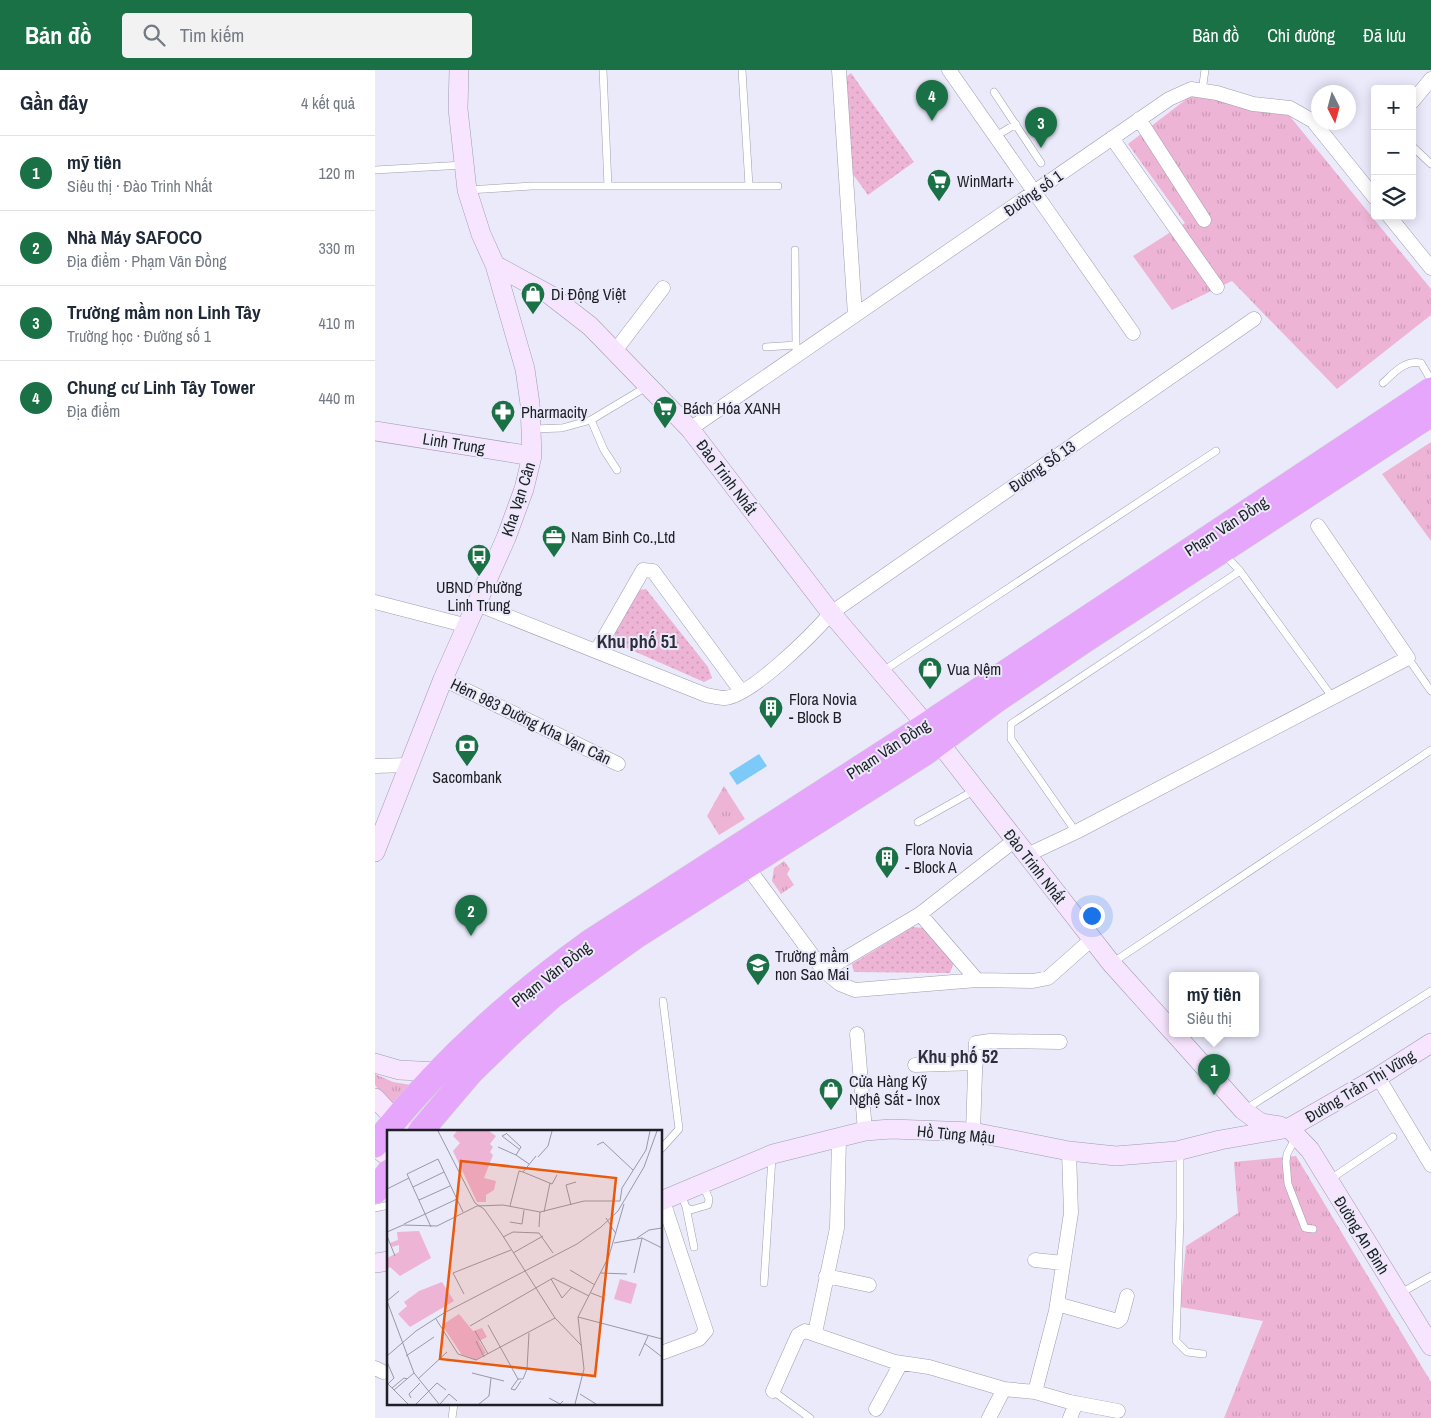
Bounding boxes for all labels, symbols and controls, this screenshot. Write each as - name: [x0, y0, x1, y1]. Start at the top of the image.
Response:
- search box: [122, 13, 472, 58]
- text: Bản đồ: [25, 19, 92, 51]
- icon: search: [140, 21, 168, 49]
- text: Tìm kiếm: [180, 22, 244, 48]
- text: Bản đồ: [1192, 23, 1239, 48]
- text: Chỉ đường: [1267, 23, 1335, 48]
- text: Đã lưu: [1363, 23, 1406, 48]
- pin: 4: [916, 80, 948, 121]
- north arrow: [1311, 85, 1356, 130]
- map controls: [1371, 85, 1416, 220]
- button: +: [1371, 85, 1416, 130]
- text: Gần đây: [20, 88, 88, 117]
- text: 4 kết quả: [301, 92, 355, 114]
- pin: 3: [1025, 107, 1057, 148]
- button: −: [1371, 130, 1416, 175]
- text: mỹ tiên: [67, 149, 122, 175]
- text: 1: [32, 162, 40, 184]
- text: 120 m: [319, 162, 355, 184]
- street label: Đường số 1: [999, 164, 1067, 221]
- supermarket icon: WinMart+: [926, 168, 952, 202]
- place label: WinMart+: [957, 170, 1014, 192]
- text: Siêu thị · Đào Trinh Nhất: [67, 175, 212, 197]
- button: layers: [1371, 175, 1416, 220]
- text: Nhà Máy SAFOCO: [67, 224, 202, 250]
- text: 2: [32, 237, 40, 259]
- text: 330 m: [319, 237, 355, 259]
- text: Địa điểm · Phạm Văn Đồng: [67, 250, 227, 272]
- shop icon: Di Động Việt: [520, 281, 546, 315]
- place label: Di Động Việt: [551, 283, 626, 305]
- text: Trường mầm non Linh Tây: [67, 299, 261, 325]
- text: 3: [32, 312, 40, 334]
- text: 410 m: [319, 312, 355, 334]
- text: Trường học · Đường số 1: [67, 325, 211, 347]
- text: Chung cư Linh Tây Tower: [67, 374, 255, 400]
- text: 4: [32, 387, 40, 409]
- text: 440 m: [319, 387, 355, 409]
- supermarket icon: Bách Hóa XANH: [652, 395, 678, 429]
- place label: Bách Hóa XANH: [683, 397, 781, 419]
- pharmacy icon: Pharmacity: [490, 399, 516, 433]
- text: Địa điểm: [67, 400, 120, 422]
- place label: Pharmacity: [521, 401, 588, 423]
- street label: Linh Trung: [421, 427, 487, 459]
- street label: Đào Trinh Nhất: [691, 435, 763, 519]
- street label: Đường Số 13: [1004, 435, 1080, 497]
- street label: Kha Vạn Cân: [496, 459, 540, 539]
- street label: Phạm Văn Đồng: [1180, 490, 1273, 561]
- office icon: Nam Binh Co.,Ltd: [541, 524, 567, 558]
- place label: Nam Binh Co.,Ltd: [571, 526, 675, 548]
- bus stop icon: UBND Phường Linh Trung: [466, 543, 492, 577]
- place label: UBND Phường Linh Trung: [436, 576, 523, 616]
- district label: Khu phố 51: [597, 629, 678, 654]
- shop icon: Vua Nệm: [917, 656, 943, 690]
- place label: Vua Nệm: [947, 658, 1001, 680]
- street label: Hẻm 983 Đường Kha Vạn Cân: [447, 672, 615, 770]
- place label: Flora Novia - Block B: [789, 688, 858, 728]
- building icon: Flora Novia - Block B: [758, 695, 784, 729]
- street label: Phạm Văn Đồng: [842, 713, 935, 784]
- bank icon: Sacombank: [454, 733, 480, 767]
- place label: Sacombank: [432, 766, 502, 788]
- street label: Đào Trinh Nhất: [999, 824, 1071, 908]
- place label: Flora Novia - Block A: [905, 838, 974, 878]
- building icon: Flora Novia - Block A: [874, 845, 900, 879]
- pin: 2: [455, 895, 487, 936]
- your location: [1079, 903, 1105, 929]
- street label: Phạm Văn Đồng: [507, 936, 596, 1012]
- place label: Trường mầm non Sao Mai: [775, 945, 849, 985]
- school or university icon: Trường mầm non Sao Mai: [745, 952, 771, 986]
- popup: [1169, 972, 1259, 1037]
- text: mỹ tiên: [1187, 981, 1241, 1007]
- text: Siêu thị: [1187, 1007, 1232, 1029]
- district label: Khu phố 52: [918, 1044, 998, 1069]
- street label: Đường Trần Thị Vững: [1301, 1044, 1420, 1128]
- pin: 1: [1198, 1054, 1230, 1095]
- place label: Cửa Hàng Kỹ Nghệ Sắt - Inox: [849, 1070, 941, 1110]
- shop icon: Cửa Hàng Kỹ Nghệ Sắt - Inox: [818, 1077, 844, 1111]
- street label: Hồ Tùng Mậu: [916, 1120, 996, 1148]
- inset map: [387, 1130, 663, 1406]
- street label: Đường An Bình: [1329, 1192, 1395, 1278]

